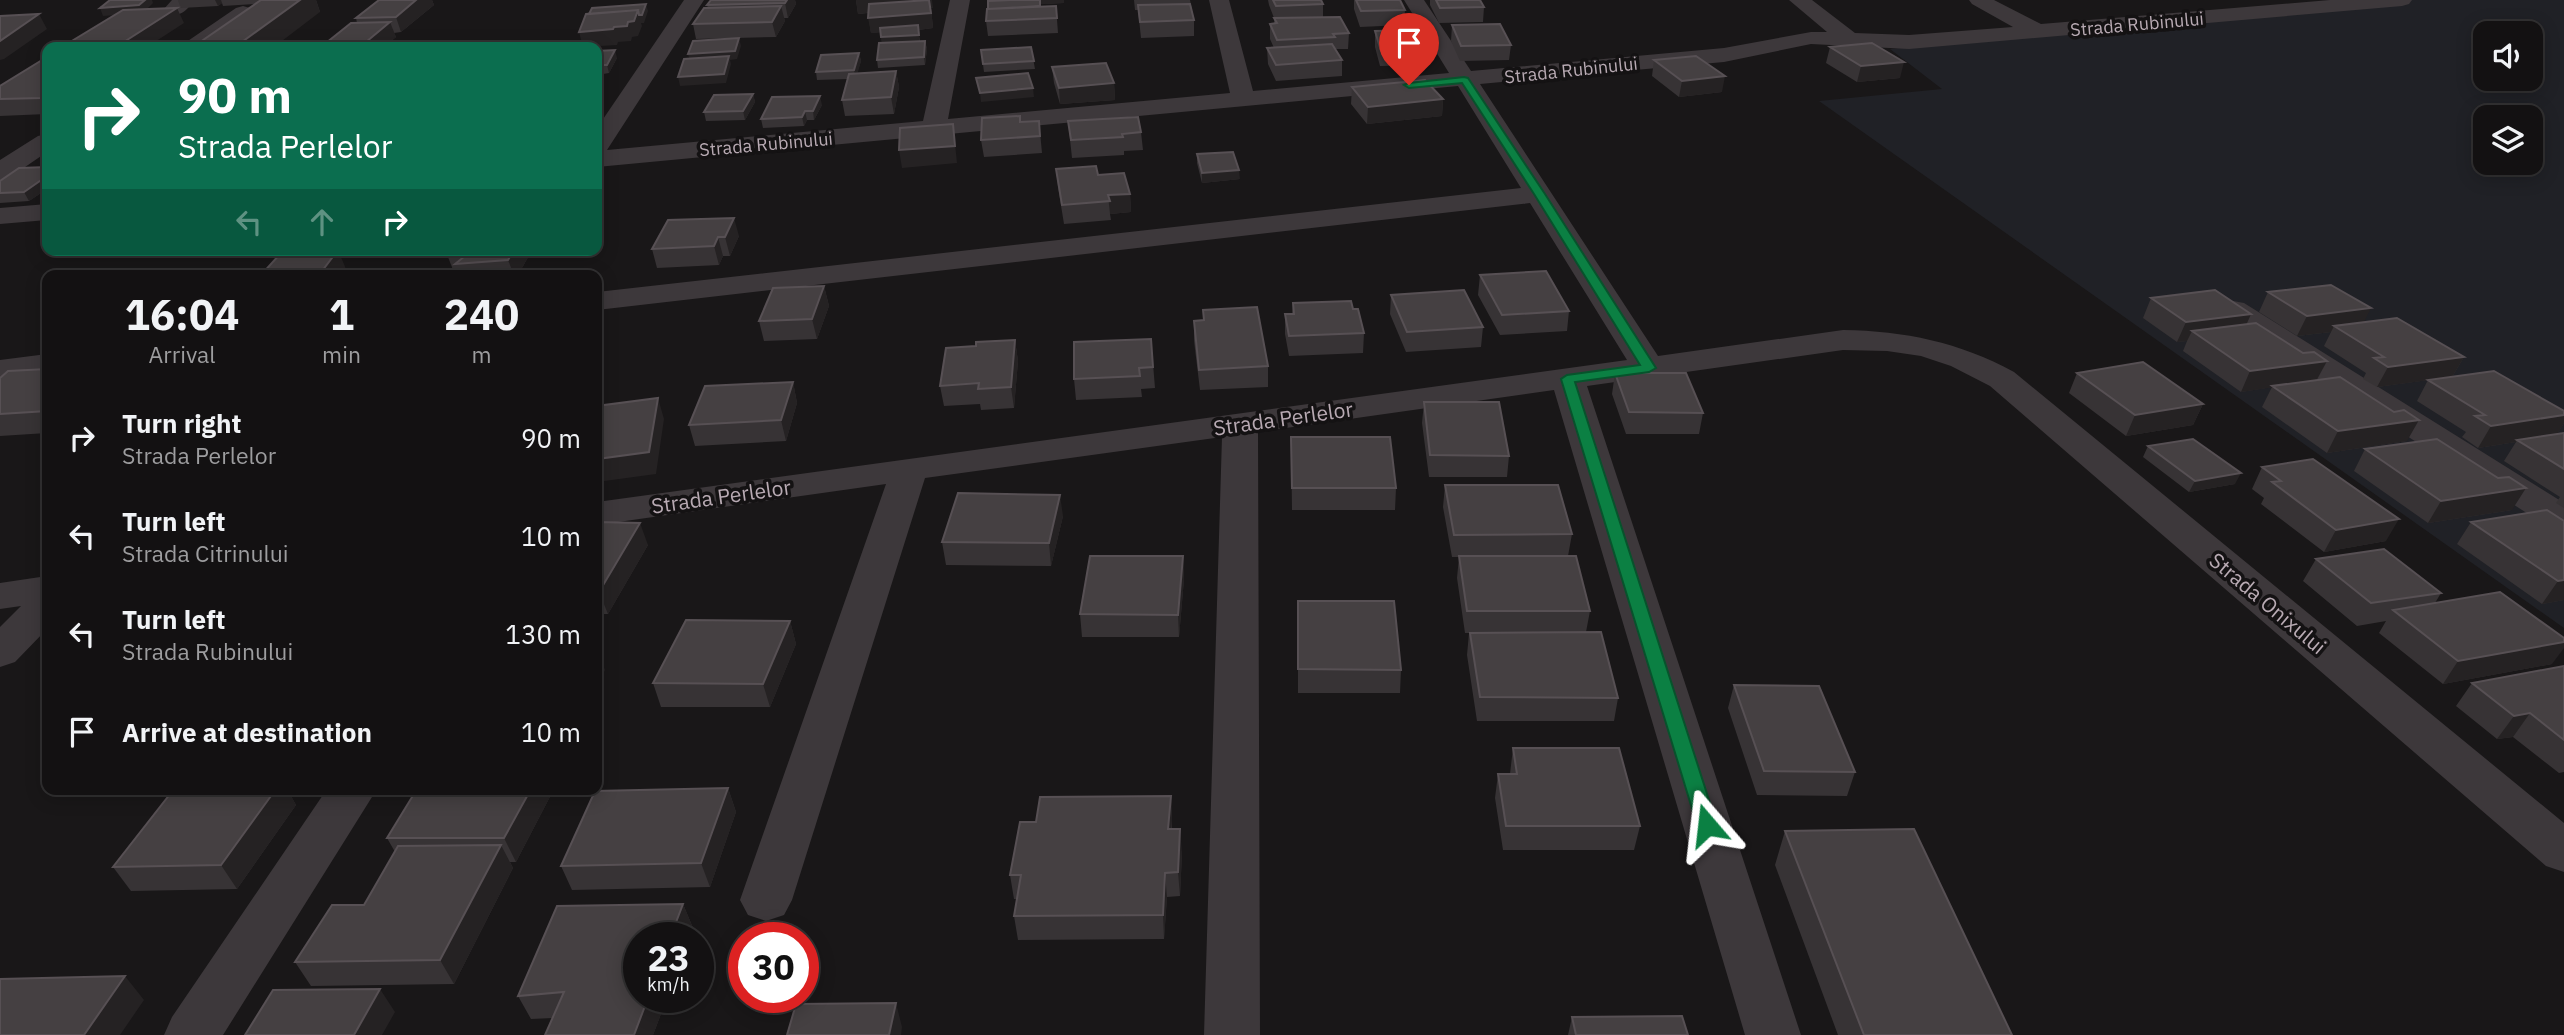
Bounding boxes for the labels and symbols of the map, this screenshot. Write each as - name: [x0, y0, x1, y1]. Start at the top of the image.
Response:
- street label: Strada Rubinului: [2069, 7, 2205, 41]
- pin: [1379, 13, 1439, 85]
- street label: Strada Rubinului: [1503, 52, 1639, 88]
- street label: Strada Rubinului: [698, 127, 834, 161]
- street label: Strada Perlelor: [1211, 394, 1355, 442]
- street label: Strada Perlelor: [649, 472, 793, 520]
- street label: Strada Onixului: [2204, 546, 2332, 660]
- position arrow: [1670, 788, 1744, 862]
- speed limit sign: 30: [728, 922, 819, 1013]

